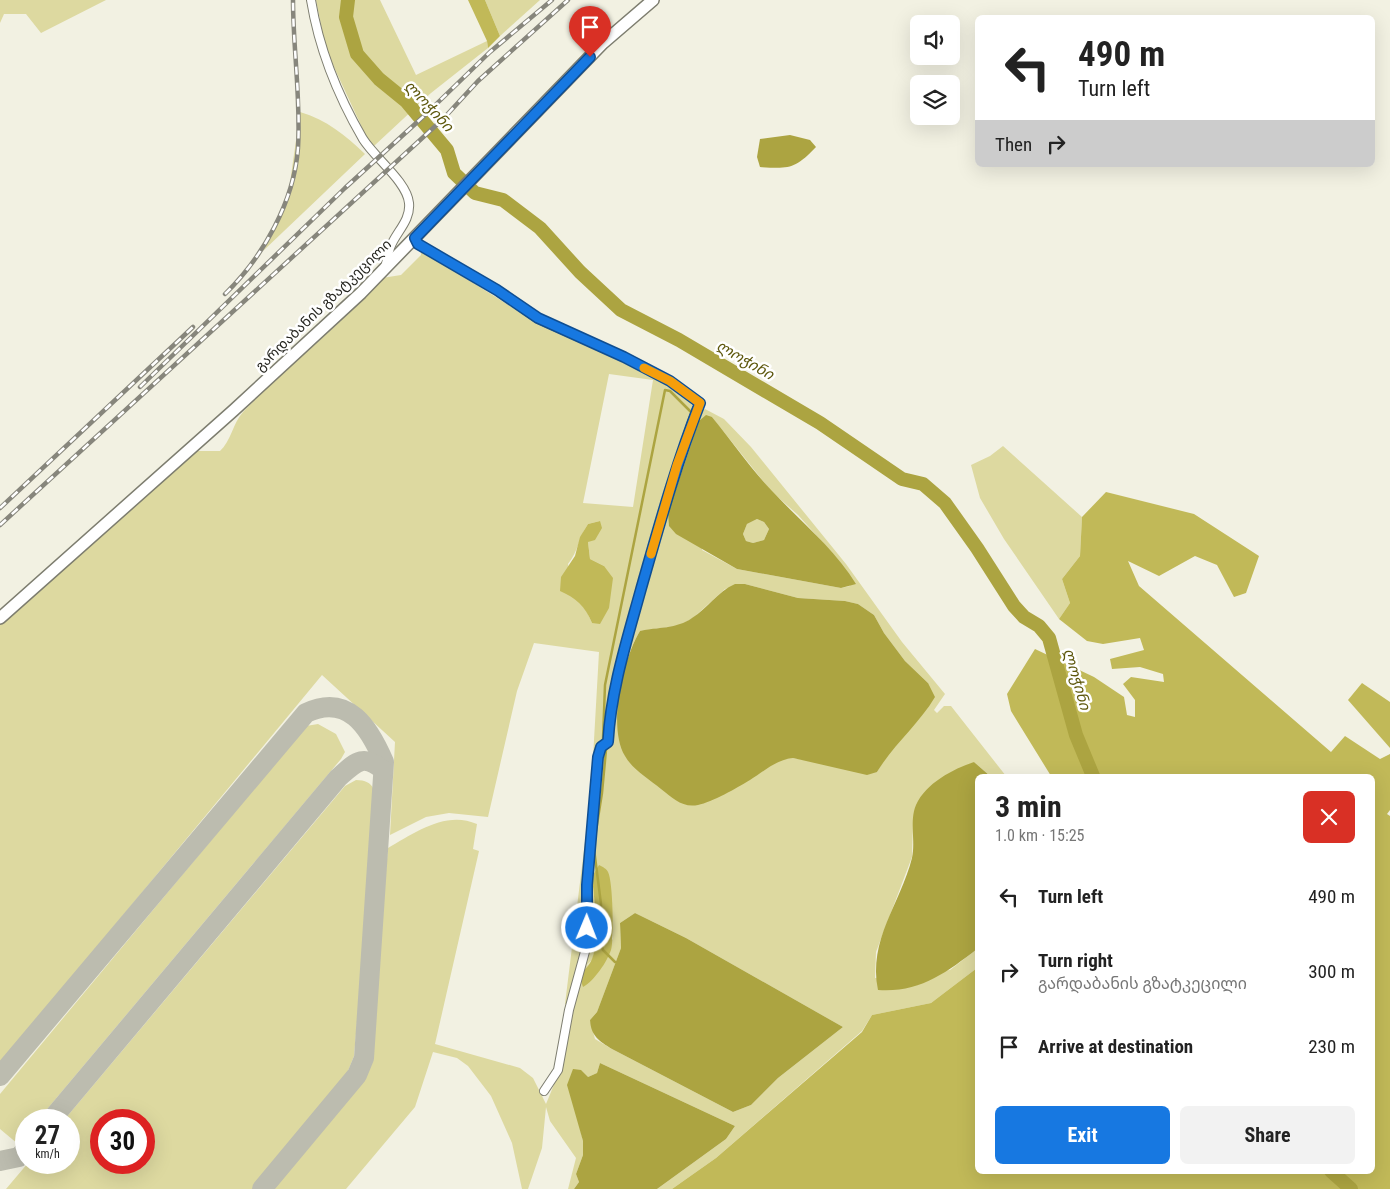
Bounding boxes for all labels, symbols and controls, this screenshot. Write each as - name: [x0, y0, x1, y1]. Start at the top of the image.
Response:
- pin: [569, 6, 611, 57]
- icon: arrive: [576, 13, 604, 41]
- map controls: [910, 15, 960, 125]
- button: sound: [910, 15, 960, 65]
- text: 490 m: [1078, 34, 1165, 75]
- icon: left: [995, 35, 1060, 100]
- button: layers: [910, 75, 960, 125]
- text: Turn left: [1078, 76, 1150, 101]
- water label: ლოჭინი: [401, 77, 458, 136]
- icon: right: [1042, 130, 1070, 158]
- text: Then: [995, 133, 1032, 156]
- street label: გარდაბანის გზატკეცილი: [252, 236, 395, 375]
- water label: ლოჭინი: [713, 336, 778, 384]
- water label: ლოჭინი: [1060, 646, 1095, 713]
- text: 3 min: [995, 789, 1062, 824]
- button: close: [1303, 791, 1355, 843]
- text: 1.0 km · 15:25: [995, 826, 1085, 845]
- icon: left: [995, 883, 1023, 911]
- text: Turn left: [1038, 885, 1103, 908]
- text: 490 m: [1308, 885, 1355, 908]
- position arrow: [560, 901, 612, 953]
- text: Turn right: [1038, 949, 1113, 972]
- icon: right: [995, 958, 1023, 986]
- text: 300 m: [1308, 960, 1355, 983]
- text: გარდაბანის გზატკეცილი: [1038, 974, 1247, 993]
- icon: arrive: [995, 1033, 1023, 1061]
- text: Arrive at destination: [1038, 1035, 1193, 1058]
- text: 230 m: [1308, 1035, 1355, 1058]
- button: Exit: [995, 1106, 1170, 1164]
- button: Share: [1180, 1106, 1355, 1164]
- speed limit sign: 30: [90, 1109, 155, 1174]
- text: 27: [35, 1121, 60, 1150]
- text: km/h: [35, 1147, 60, 1161]

